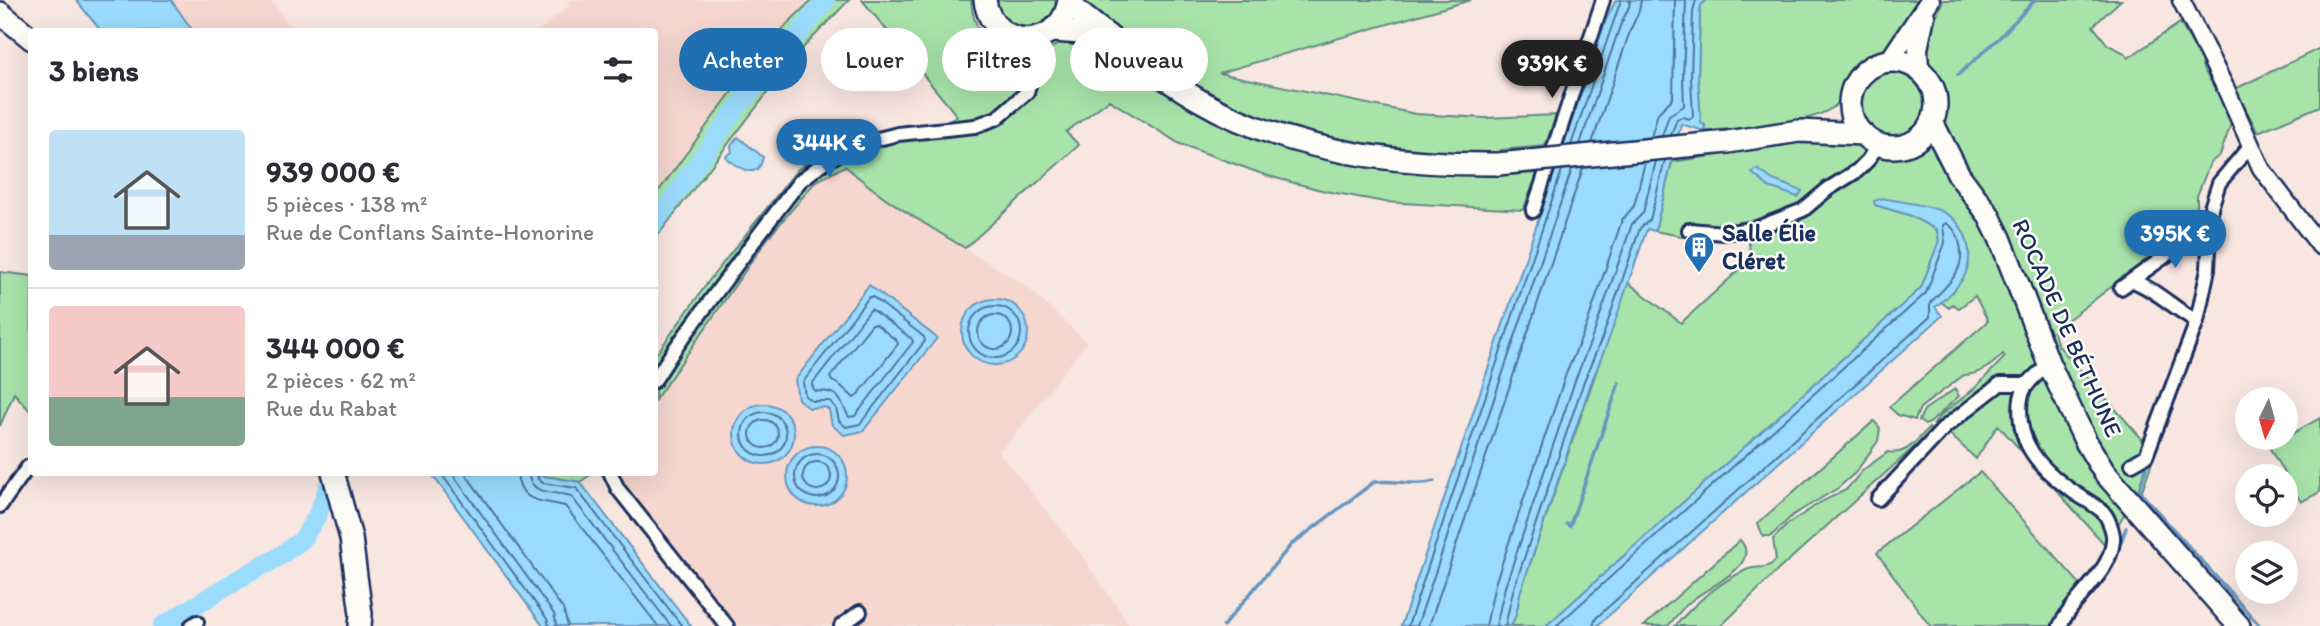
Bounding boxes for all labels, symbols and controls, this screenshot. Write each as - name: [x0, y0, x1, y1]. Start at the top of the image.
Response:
- chip: Acheter: [679, 28, 807, 91]
- chip: Louer: [821, 28, 928, 91]
- chip: Filtres: [942, 28, 1056, 91]
- chip: Nouveau: [1070, 28, 1208, 91]
- pin: 939K €: [1495, 41, 1609, 100]
- text: 939K €: [1517, 49, 1587, 77]
- icon: filters: [599, 51, 637, 89]
- text: 3 biens: [49, 52, 139, 89]
- pin: 344K €: [772, 120, 886, 179]
- text: 344K €: [792, 128, 866, 156]
- text: 939 000 €: [266, 153, 400, 190]
- icon: home: [105, 158, 189, 242]
- text: 5 pièces · 138 m²: [266, 190, 427, 218]
- pin: 395K €: [2118, 210, 2232, 270]
- street label: ROCADE DE BÉTHUNE: [2006, 214, 2129, 441]
- text: Rue de Conflans Sainte-Honorine: [266, 218, 594, 246]
- place label: Salle Élie Cléret: [1722, 218, 1816, 275]
- text: 395K €: [2140, 219, 2210, 247]
- building icon: Salle Élie Cléret: [1682, 230, 1716, 274]
- text: 344 000 €: [266, 329, 404, 366]
- icon: home: [105, 334, 189, 418]
- text: 2 pièces · 62 m²: [266, 366, 416, 394]
- north arrow: [2235, 387, 2298, 450]
- map controls: [2235, 387, 2298, 604]
- text: Rue du Rabat: [266, 394, 397, 422]
- button: locate: [2235, 464, 2298, 527]
- button: layers: [2235, 541, 2298, 604]

